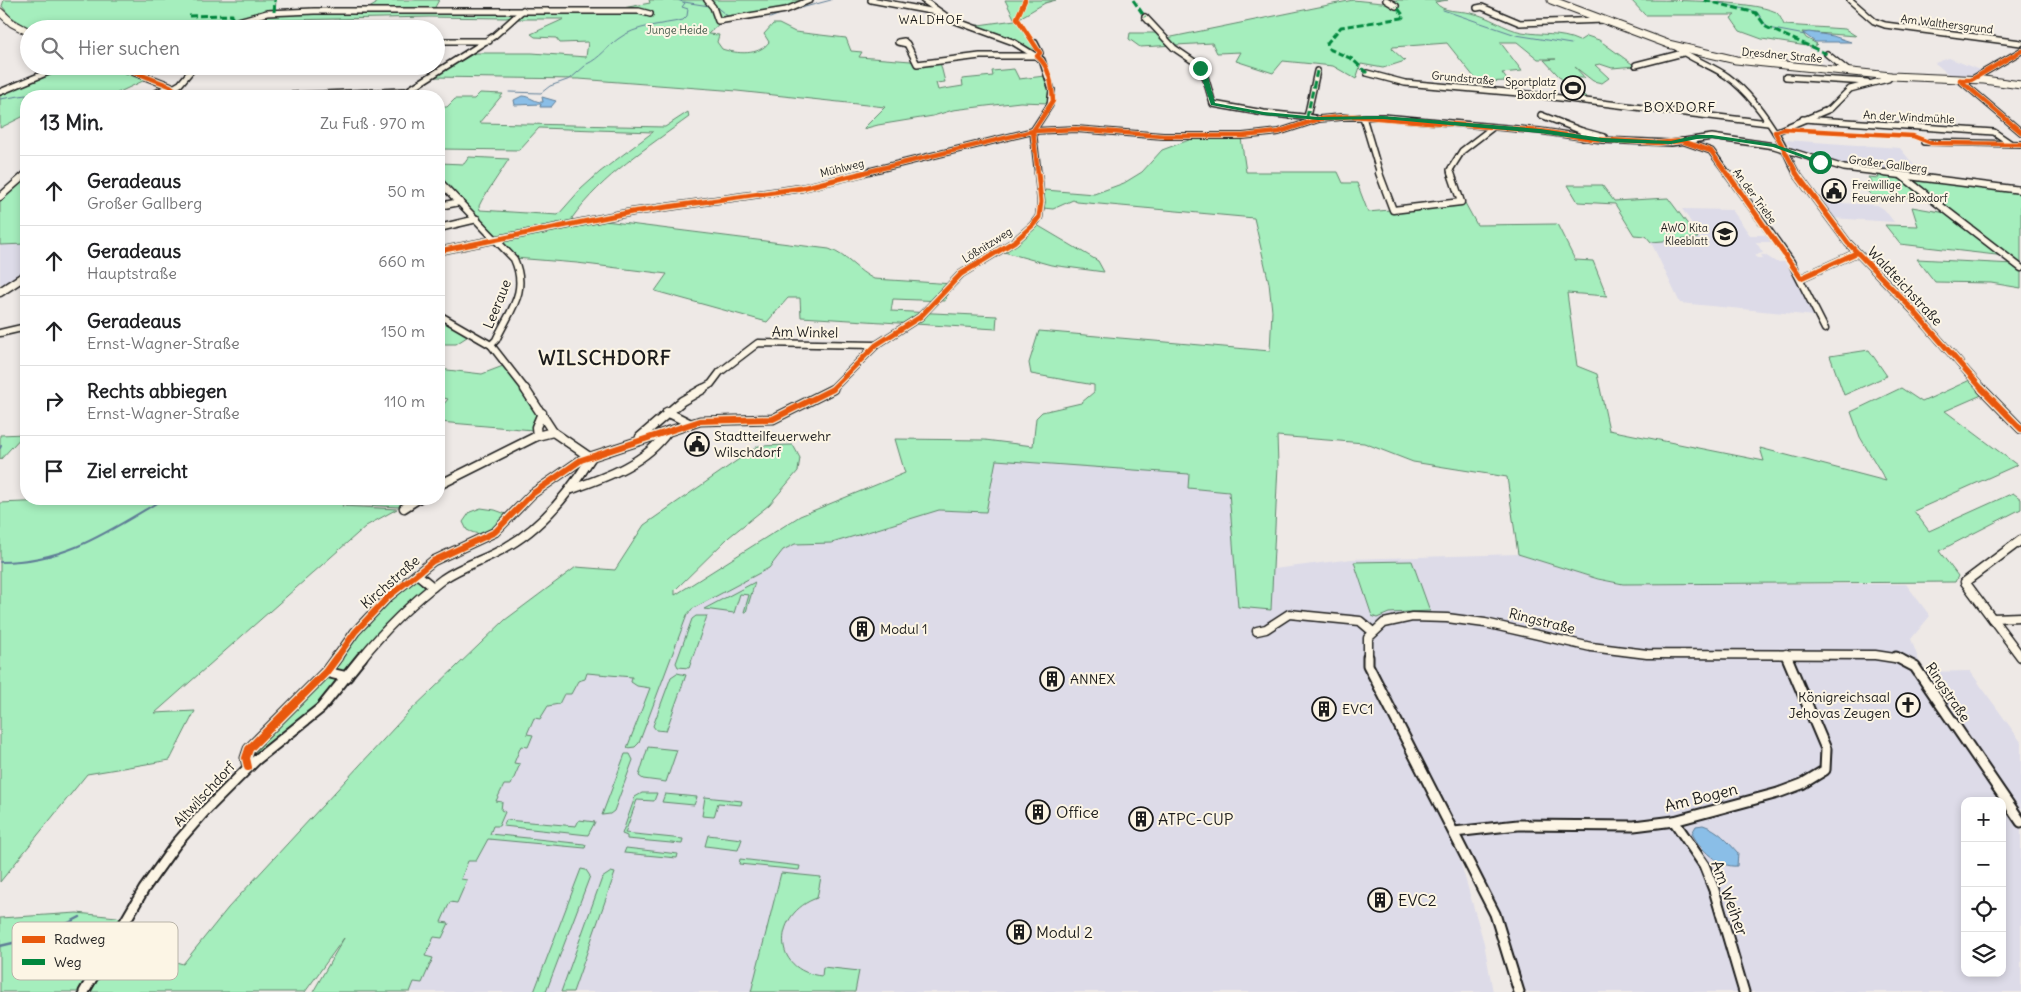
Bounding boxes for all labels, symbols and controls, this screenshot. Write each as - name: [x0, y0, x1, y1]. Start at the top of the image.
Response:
- street label: Am Walthersgrund: [1900, 11, 1995, 37]
- district label: WALDHOF: [898, 12, 964, 27]
- search box: [20, 20, 445, 75]
- park label: Junge Heide: [646, 23, 708, 37]
- icon: search: [38, 34, 66, 62]
- text: Hier suchen: [78, 36, 180, 60]
- street label: Dresdner Straße: [1741, 44, 1823, 66]
- route end: [1189, 57, 1212, 80]
- street label: Grundstraße: [1431, 68, 1495, 88]
- place label: Sportplatz Boxdorf: [1505, 75, 1556, 102]
- sports icon: Sportplatz Boxdorf: [1560, 75, 1586, 101]
- district label: BOXDORF: [1644, 98, 1717, 116]
- street label: An der Windmühle: [1863, 108, 1955, 126]
- text: 13 Min.: [40, 109, 103, 136]
- text: Zu Fuß · 970 m: [320, 113, 425, 133]
- route start: [1809, 151, 1832, 174]
- street label: Großer Gallberg: [1848, 152, 1928, 176]
- street label: Mühlweg: [819, 156, 865, 180]
- street label: An der Triebe: [1730, 165, 1780, 227]
- text: Geradeaus: [87, 169, 181, 193]
- icon: ahead: [40, 177, 68, 205]
- public building icon: Freiwillige Feuerwehr Boxdorf: [1821, 178, 1847, 204]
- place label: Freiwillige Feuerwehr Boxdorf: [1852, 178, 1948, 205]
- text: 50 m: [387, 181, 425, 201]
- text: Großer Gallberg: [87, 193, 202, 213]
- place label: AWO Kita Kleeblatt: [1661, 221, 1708, 248]
- school or university icon: AWO Kita Kleeblatt: [1712, 221, 1738, 247]
- street label: Lößnitzweg: [959, 224, 1015, 266]
- text: Geradeaus: [87, 239, 181, 263]
- street label: Waldteichstraße: [1864, 243, 1946, 329]
- icon: ahead: [40, 247, 68, 275]
- text: 660 m: [378, 251, 425, 271]
- text: Hauptstraße: [87, 263, 177, 283]
- street label: Leeraue: [479, 277, 515, 331]
- text: Geradeaus: [87, 309, 181, 333]
- icon: ahead: [40, 317, 68, 345]
- text: 150 m: [381, 321, 425, 341]
- street label: Am Winkel: [772, 322, 838, 342]
- text: Ernst-Wagner-Straße: [87, 333, 240, 353]
- district label: WILSCHDORF: [538, 346, 672, 370]
- text: Rechts abbiegen: [87, 379, 227, 403]
- icon: right: [40, 387, 68, 415]
- text: 110 m: [384, 391, 425, 411]
- text: Ernst-Wagner-Straße: [87, 403, 240, 423]
- place label: Stadtteilfeuerwehr Wilschdorf: [714, 427, 831, 461]
- public building icon: Stadtteilfeuerwehr Wilschdorf: [684, 431, 710, 457]
- icon: arrive: [40, 457, 68, 485]
- text: Ziel erreicht: [87, 459, 188, 483]
- street label: Kirchstraße: [357, 551, 423, 613]
- street label: Ringstraße: [1507, 604, 1577, 638]
- building icon: Modul 1: [849, 616, 875, 642]
- place label: Modul 1: [880, 620, 928, 638]
- street label: Ringstraße: [1922, 659, 1974, 725]
- building icon: ANNEX: [1039, 666, 1065, 692]
- place label: ANNEX: [1070, 670, 1116, 688]
- place label: Königreichsaal Jehovas Zeugen: [1788, 688, 1890, 722]
- church icon: Königreichsaal Jehovas Zeugen: [1895, 692, 1921, 718]
- building icon: EVC1: [1311, 696, 1337, 722]
- place label: EVC1: [1342, 700, 1373, 718]
- street label: Altwilschdorf: [169, 758, 239, 830]
- street label: Am Bogen: [1662, 778, 1740, 816]
- map controls: [1961, 797, 2006, 977]
- button: +: [1961, 797, 2006, 842]
- building icon: Office: [1025, 799, 1051, 825]
- place label: Office: [1056, 802, 1099, 822]
- building icon: ATPC-CUP: [1128, 806, 1154, 832]
- place label: ATPC-CUP: [1158, 809, 1234, 829]
- button: −: [1961, 842, 2006, 887]
- street label: Am Weiher: [1707, 858, 1753, 939]
- building icon: EVC2: [1367, 887, 1393, 913]
- button: locate: [1961, 887, 2006, 932]
- place label: EVC2: [1398, 890, 1437, 910]
- building icon: Modul 2: [1006, 919, 1032, 945]
- legend: [12, 922, 178, 980]
- place label: Modul 2: [1036, 922, 1093, 942]
- text: Radweg: [54, 930, 105, 948]
- button: layers: [1961, 932, 2006, 977]
- text: Weg: [54, 953, 82, 971]

